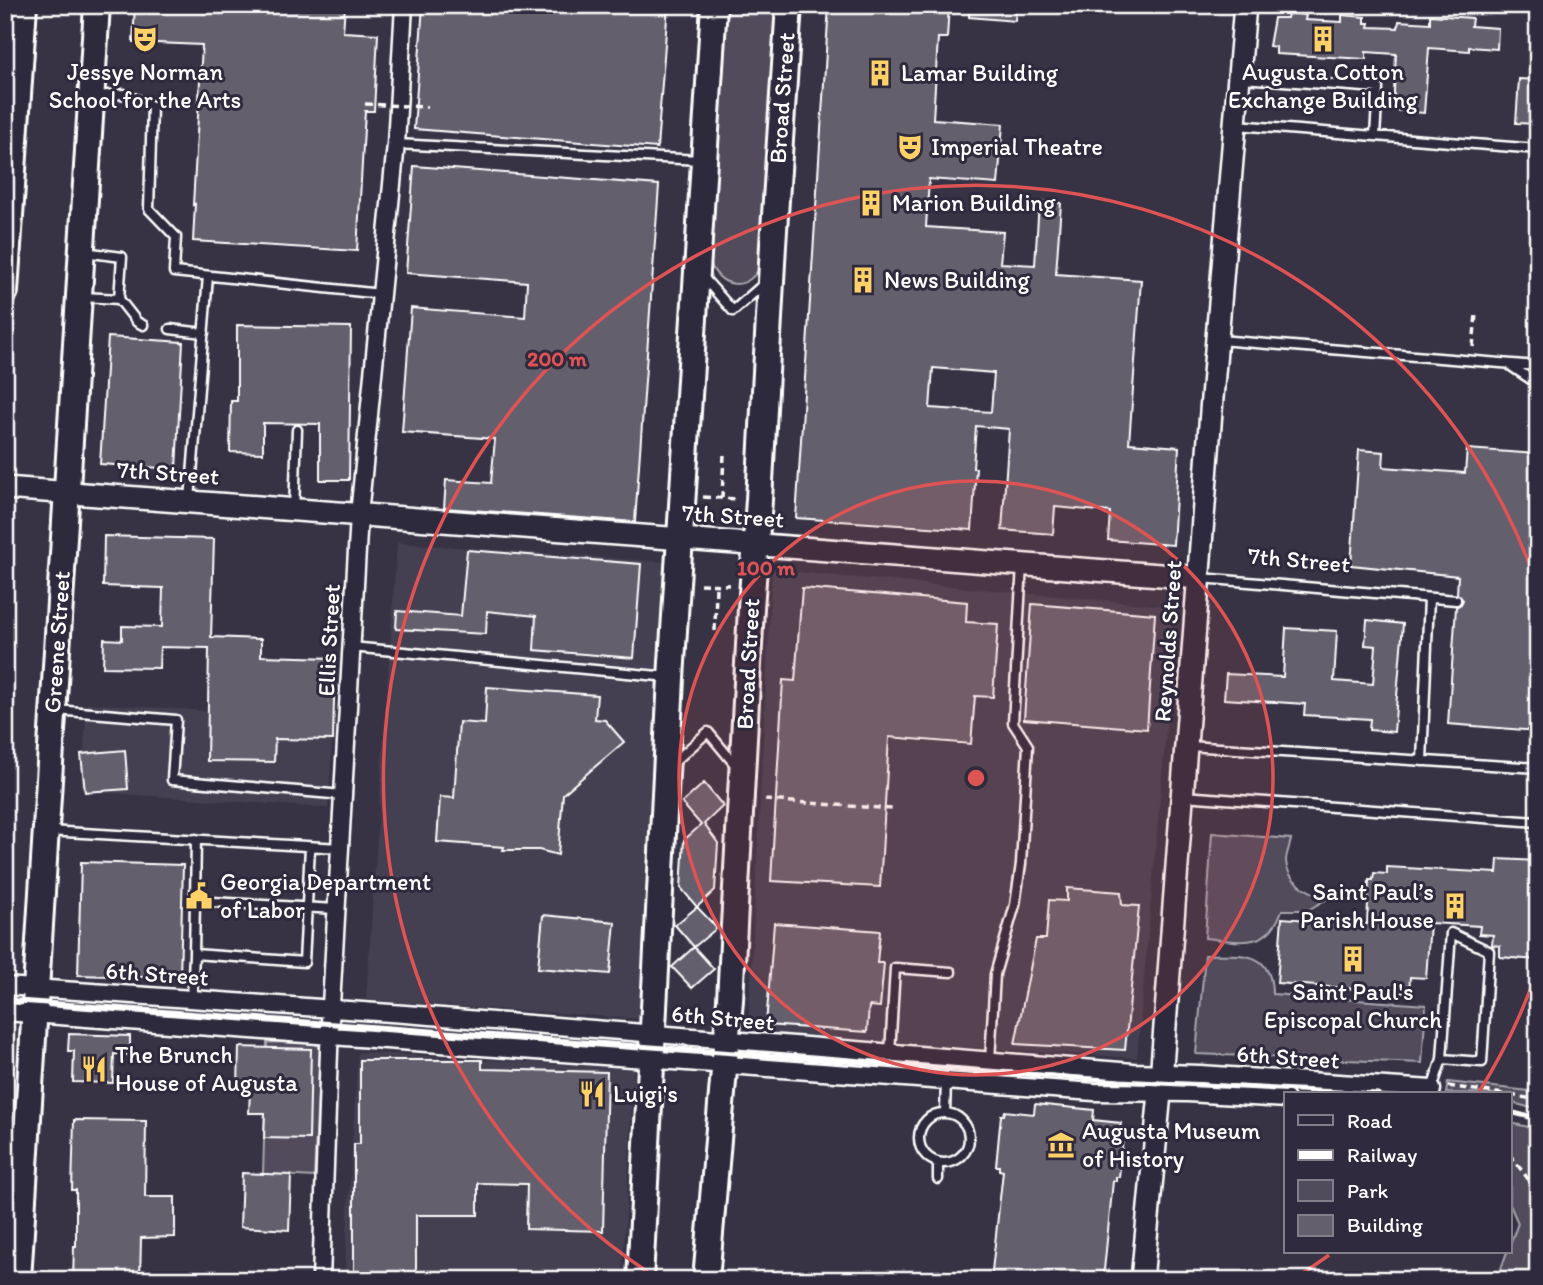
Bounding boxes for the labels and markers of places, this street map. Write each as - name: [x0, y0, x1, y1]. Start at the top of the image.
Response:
- theatre icon: Jessye Norman School for the Arts: [130, 24, 160, 54]
- building icon: Augusta Cotton Exchange Building: [1308, 24, 1338, 54]
- place label: Jessye Norman School for the Arts: [49, 57, 241, 114]
- place label: Augusta Cotton Exchange Building: [1228, 57, 1419, 114]
- building icon: Lamar Building: [865, 58, 895, 88]
- place label: Lamar Building: [901, 58, 1059, 87]
- theatre icon: Imperial Theatre: [895, 132, 925, 162]
- place label: Imperial Theatre: [931, 132, 1103, 161]
- building icon: Marion Building: [856, 188, 886, 218]
- place label: Marion Building: [892, 188, 1056, 217]
- building icon: News Building: [848, 265, 878, 295]
- place label: News Building: [884, 265, 1030, 294]
- centre of rings: [964, 766, 988, 790]
- place label: Georgia Department of Labor: [220, 867, 431, 924]
- place label: Saint Paul’s Parish House: [1300, 877, 1434, 934]
- public building icon: Georgia Department of Labor: [184, 881, 214, 911]
- building icon: Saint Paul’s Parish House: [1440, 891, 1470, 921]
- building icon: Saint Paul's Episcopal Church: [1338, 944, 1368, 974]
- place label: Saint Paul's Episcopal Church: [1264, 977, 1442, 1034]
- place label: The Brunch House of Augusta: [115, 1040, 298, 1097]
- restaurant icon: The Brunch House of Augusta: [79, 1054, 109, 1084]
- restaurant icon: Luigi's: [577, 1079, 607, 1109]
- place label: Luigi's: [613, 1079, 678, 1108]
- place label: Augusta Museum of History: [1082, 1116, 1260, 1173]
- museum icon: Augusta Museum of History: [1046, 1130, 1076, 1160]

